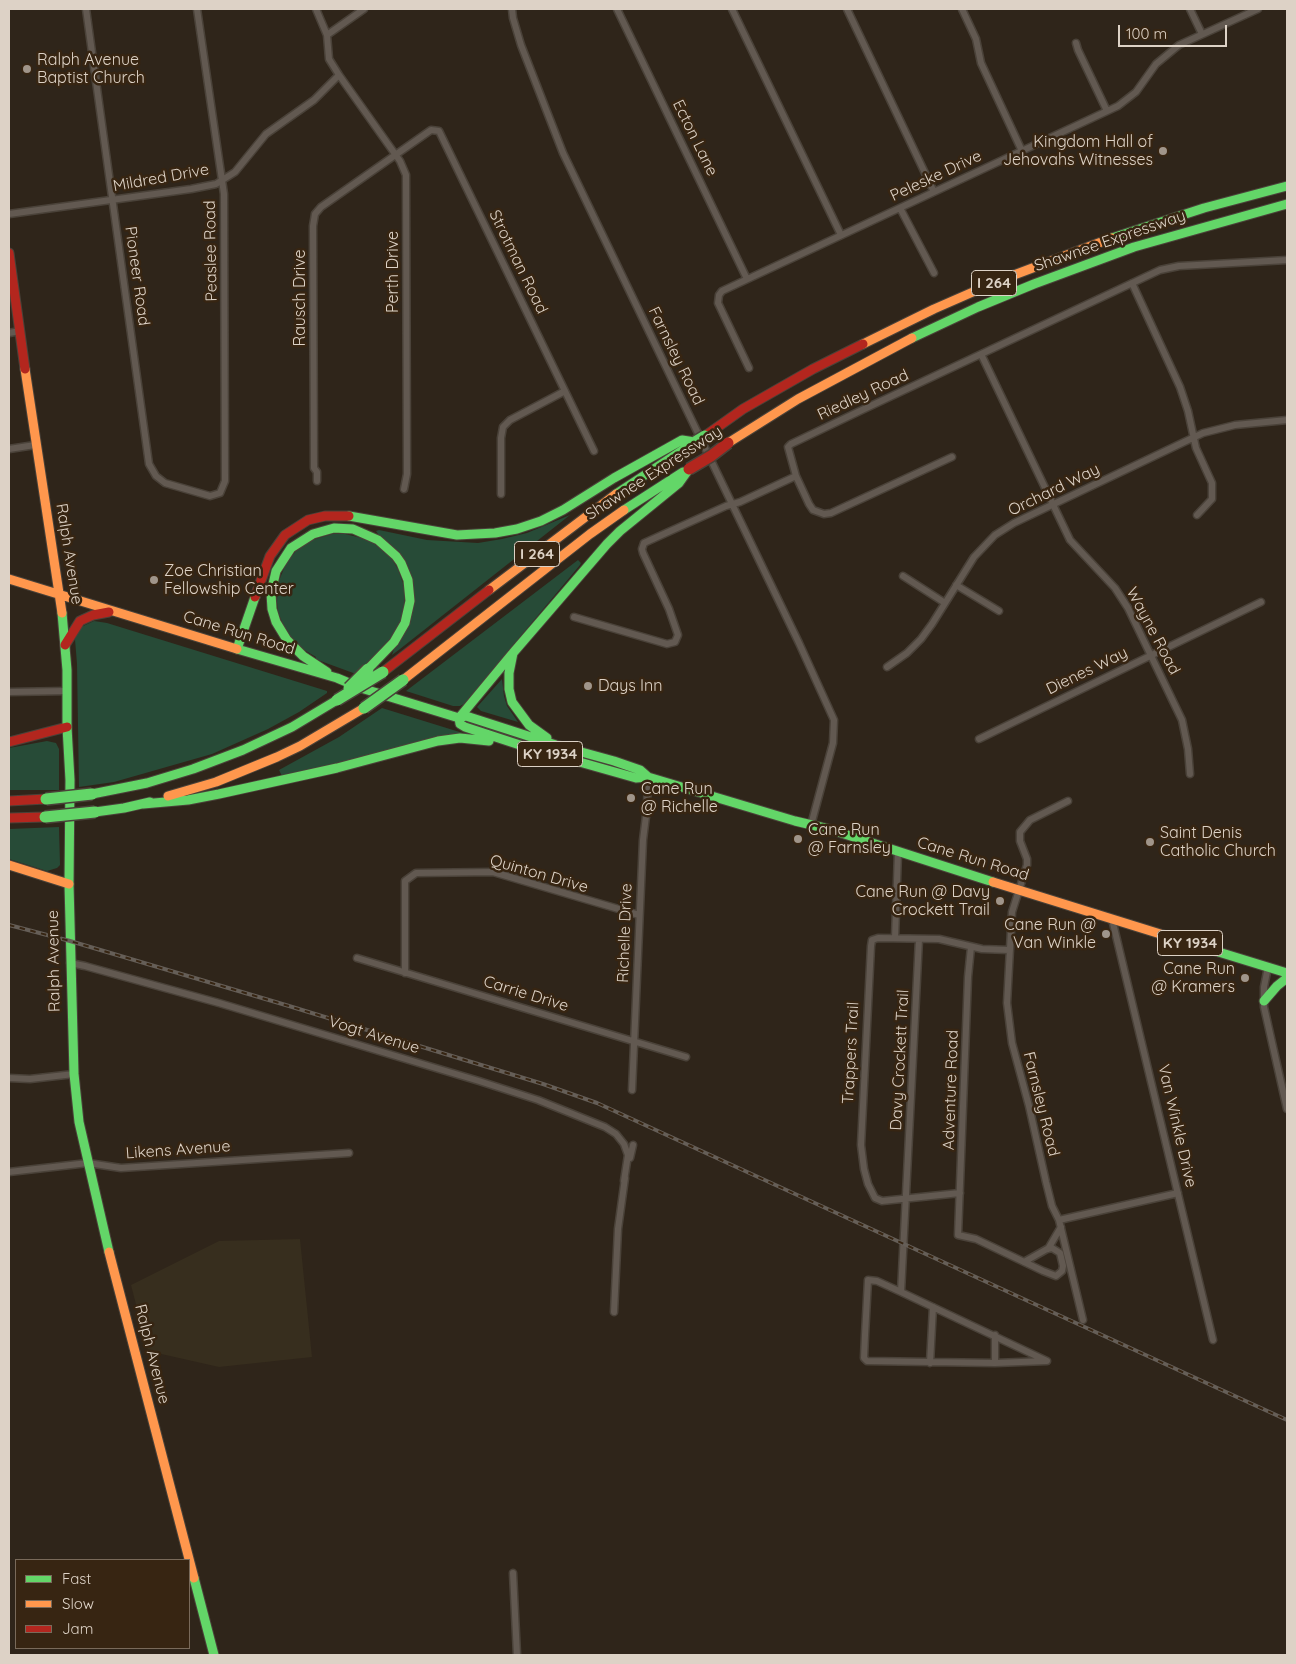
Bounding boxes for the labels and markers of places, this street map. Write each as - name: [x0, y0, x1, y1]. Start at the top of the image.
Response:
- place label: Ralph Avenue Baptist Church: [37, 50, 145, 88]
- marker: Ralph Avenue Baptist Church: [21, 63, 33, 75]
- place label: Kingdom Hall of Jehovahs Witnesses: [1003, 132, 1153, 170]
- marker: Kingdom Hall of Jehovahs Witnesses: [1157, 145, 1169, 157]
- place label: Zoe Christian Fellowship Center: [164, 561, 294, 599]
- marker: Zoe Christian Fellowship Center: [148, 574, 160, 586]
- place label: Days Inn: [598, 676, 662, 696]
- marker: Days Inn: [582, 680, 594, 692]
- place label: Cane Run @ Richelle: [641, 779, 718, 817]
- marker: Cane Run @ Richelle: [625, 792, 637, 804]
- place label: Cane Run @ Farnsley: [808, 820, 891, 858]
- place label: Saint Denis Catholic Church: [1160, 823, 1276, 861]
- marker: Cane Run @ Farnsley: [792, 833, 804, 845]
- marker: Saint Denis Catholic Church: [1144, 836, 1156, 848]
- place label: Cane Run @ Davy Crockett Trail: [855, 882, 990, 920]
- marker: Cane Run @ Davy Crockett Trail: [994, 895, 1006, 907]
- place label: Cane Run @ Van Winkle: [1004, 915, 1096, 953]
- marker: Cane Run @ Van Winkle: [1100, 928, 1112, 940]
- place label: Cane Run @ Kramers: [1151, 959, 1235, 997]
- marker: Cane Run @ Kramers: [1239, 972, 1251, 984]

